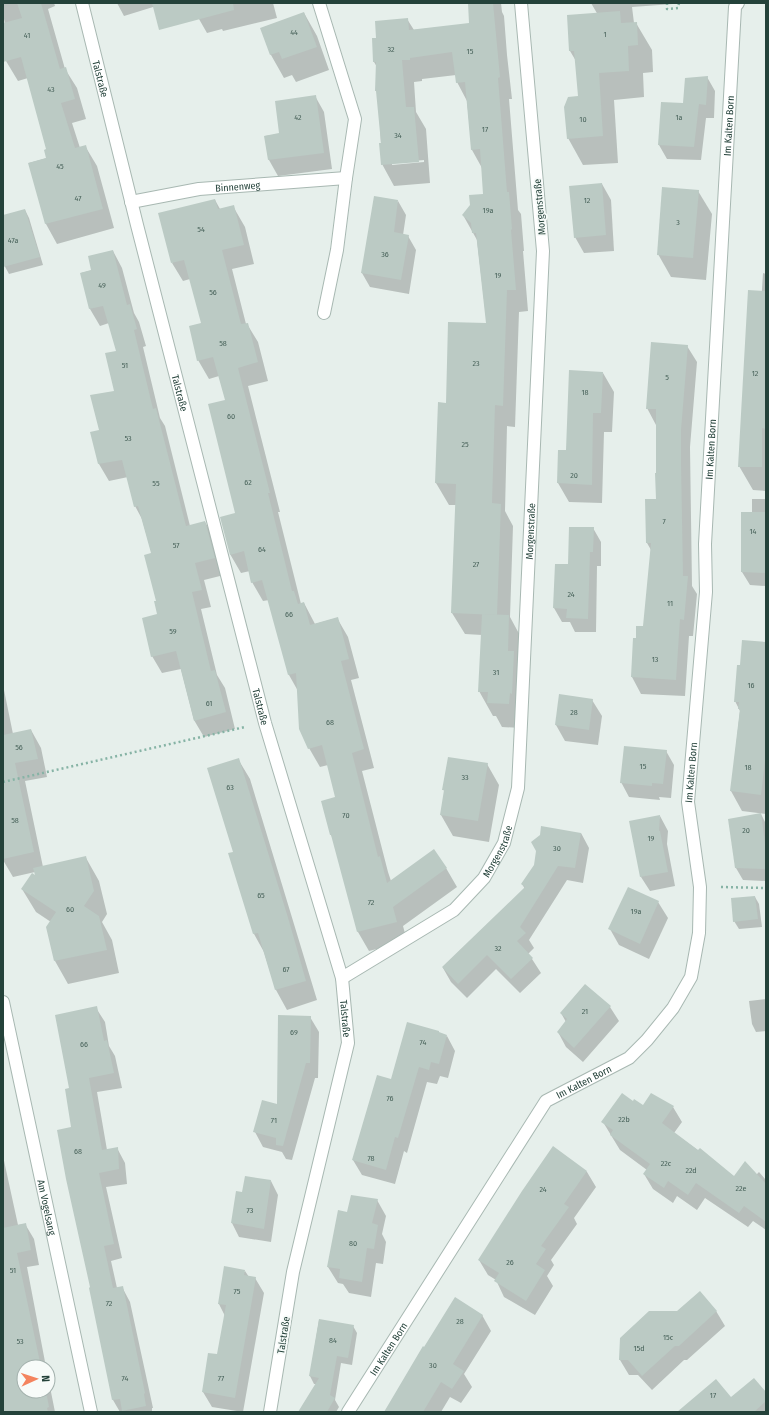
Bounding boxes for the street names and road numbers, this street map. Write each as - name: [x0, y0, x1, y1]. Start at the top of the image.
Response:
- street label: Talstraße: [89, 59, 110, 99]
- street label: Im Kalten Born: [722, 95, 737, 156]
- street label: Morgenstraße: [532, 178, 548, 236]
- street label: Binnenweg: [215, 179, 261, 195]
- street label: Talstraße: [169, 373, 190, 413]
- street label: Im Kalten Born: [704, 419, 719, 480]
- street label: Morgenstraße: [524, 503, 538, 560]
- street label: Talstraße: [249, 687, 270, 727]
- street label: Im Kalten Born: [683, 742, 700, 803]
- street label: Morgenstraße: [481, 824, 515, 880]
- street label: Talstraße: [337, 999, 352, 1038]
- street label: Im Kalten Born: [554, 1063, 614, 1102]
- street label: Am Vogelsang: [34, 1179, 58, 1237]
- street label: Talstraße: [275, 1316, 293, 1355]
- street label: Im Kalten Born: [368, 1320, 410, 1378]

